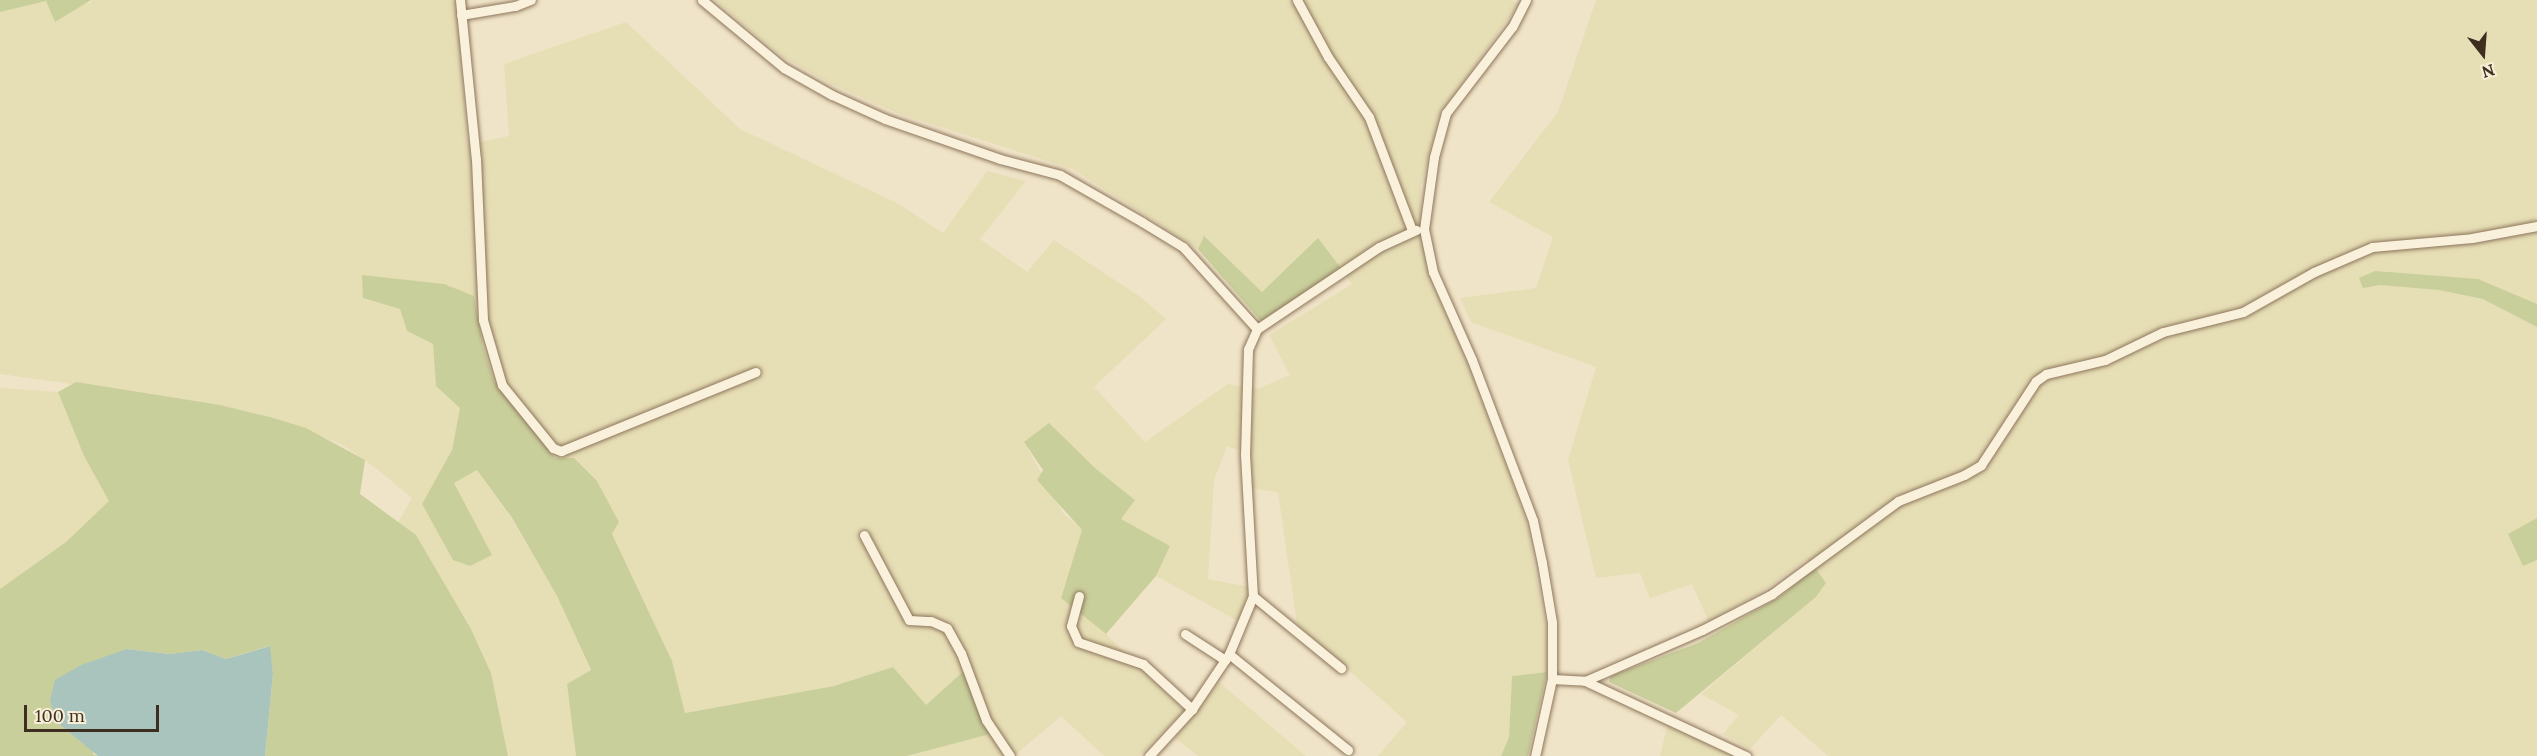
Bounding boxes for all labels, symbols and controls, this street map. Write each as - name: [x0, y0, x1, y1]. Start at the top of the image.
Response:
- north arrow: [2453, 24, 2513, 84]
- text: N: [2479, 60, 2497, 83]
- scale bar: [27, 693, 162, 731]
- text: 100 m: [35, 704, 85, 727]

